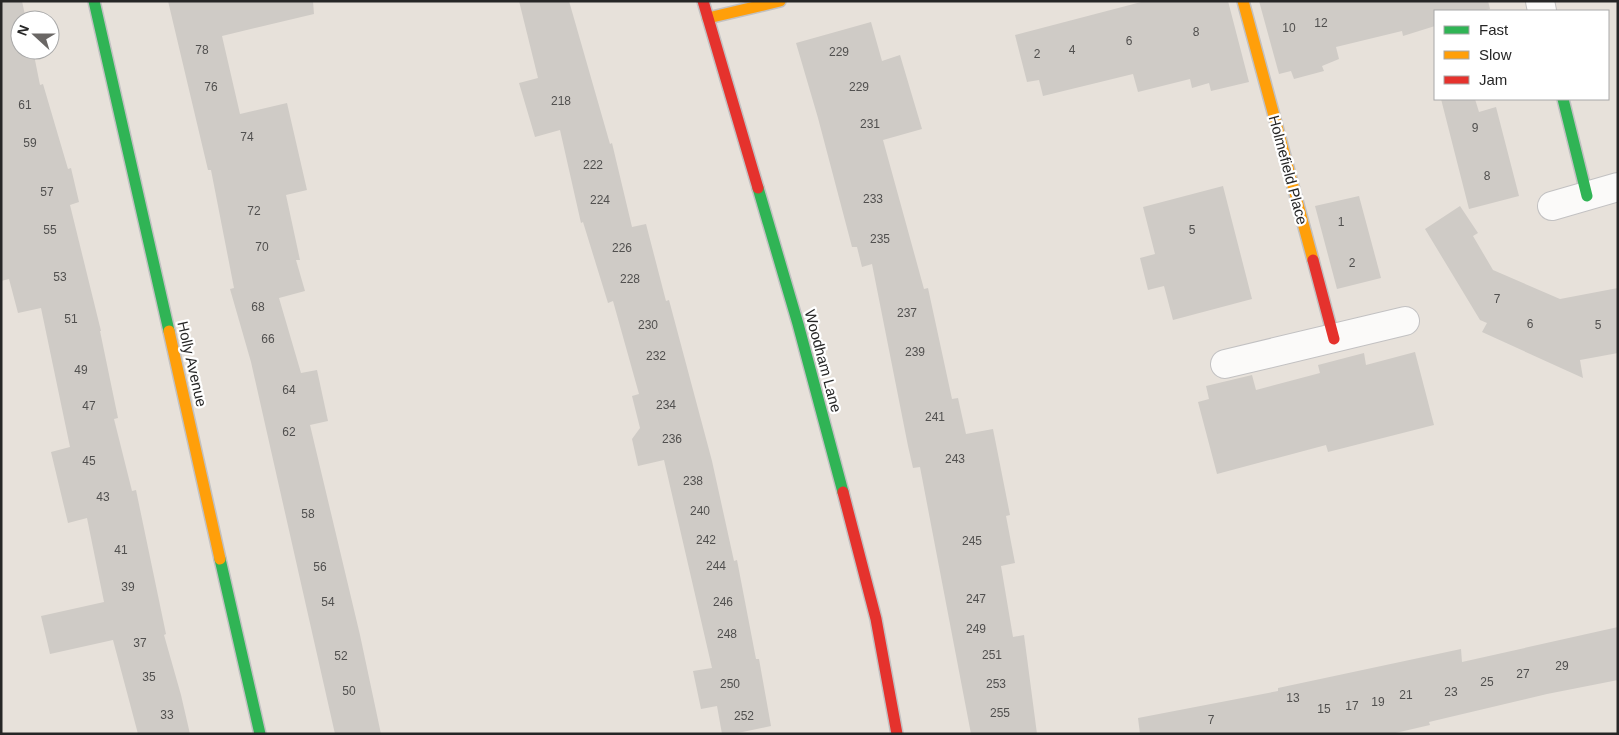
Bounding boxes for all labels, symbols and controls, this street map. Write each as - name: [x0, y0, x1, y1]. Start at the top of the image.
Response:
- north arrow: [10, 10, 60, 60]
- legend: [1434, 10, 1609, 100]
- house number: 12: [1314, 16, 1328, 30]
- house number: 10: [1282, 21, 1296, 35]
- text: Fast: [1479, 21, 1509, 38]
- text: N: [14, 23, 32, 38]
- house number: 8: [1193, 25, 1200, 39]
- house number: 6: [1126, 34, 1133, 48]
- house number: 78: [195, 43, 209, 57]
- house number: 4: [1069, 43, 1076, 57]
- house number: 229: [829, 45, 849, 59]
- text: Slow: [1479, 46, 1512, 63]
- house number: 2: [1034, 47, 1041, 61]
- text: Jam: [1479, 71, 1507, 88]
- house number: 76: [204, 80, 218, 94]
- house number: 229: [849, 80, 869, 94]
- house number: 218: [551, 94, 571, 108]
- house number: 61: [18, 98, 32, 112]
- street label: Holmefield Place: [1266, 113, 1311, 226]
- house number: 231: [860, 117, 880, 131]
- house number: 9: [1472, 121, 1479, 135]
- house number: 74: [240, 130, 254, 144]
- house number: 59: [23, 136, 37, 150]
- house number: 222: [583, 158, 603, 172]
- house number: 8: [1484, 169, 1491, 183]
- house number: 57: [40, 185, 54, 199]
- house number: 233: [863, 192, 883, 206]
- house number: 224: [590, 193, 610, 207]
- house number: 72: [247, 204, 261, 218]
- house number: 1: [1338, 215, 1345, 229]
- house number: 55: [43, 223, 57, 237]
- house number: 5: [1189, 223, 1196, 237]
- house number: 235: [870, 232, 890, 246]
- house number: 70: [255, 240, 269, 254]
- house number: 226: [612, 241, 632, 255]
- house number: 2: [1349, 256, 1356, 270]
- house number: 53: [53, 270, 67, 284]
- house number: 228: [620, 272, 640, 286]
- house number: 7: [1494, 292, 1501, 306]
- house number: 68: [251, 300, 265, 314]
- house number: 237: [897, 306, 917, 320]
- street label: Woodham Lane: [802, 308, 845, 414]
- house number: 51: [64, 312, 78, 326]
- house number: 6: [1527, 317, 1534, 331]
- house number: 230: [638, 318, 658, 332]
- house number: 5: [1595, 318, 1602, 332]
- street label: Holly Avenue: [174, 319, 211, 408]
- house number: 66: [261, 332, 275, 346]
- house number: 239: [905, 345, 925, 359]
- house number: 232: [646, 349, 666, 363]
- house number: 49: [74, 363, 88, 377]
- house number: 64: [282, 383, 296, 397]
- house number: 234: [656, 398, 676, 412]
- house number: 47: [82, 399, 96, 413]
- house number: 241: [925, 410, 945, 424]
- house number: 62: [282, 425, 296, 439]
- house number: 236: [662, 432, 682, 446]
- house number: 243: [945, 452, 965, 466]
- house number: 45: [82, 454, 96, 468]
- house number: 238: [683, 474, 703, 488]
- house number: 43: [96, 490, 110, 504]
- house number: 240: [690, 504, 710, 518]
- house number: 58: [301, 507, 315, 521]
- house number: 242: [696, 533, 716, 547]
- house number: 245: [962, 534, 982, 548]
- house number: 41: [114, 543, 128, 557]
- house number: 244: [706, 559, 726, 573]
- house number: 56: [313, 560, 327, 574]
- house number: 39: [121, 580, 135, 594]
- house number: 247: [966, 592, 986, 606]
- house number: 54: [321, 595, 335, 609]
- house number: 246: [713, 595, 733, 609]
- house number: 249: [966, 622, 986, 636]
- house number: 248: [717, 627, 737, 641]
- house number: 37: [133, 636, 147, 650]
- house number: 251: [982, 648, 1002, 662]
- house number: 52: [334, 649, 348, 663]
- house number: 29: [1555, 659, 1569, 673]
- house number: 27: [1516, 667, 1530, 681]
- house number: 35: [142, 670, 156, 684]
- house number: 25: [1480, 675, 1494, 689]
- house number: 250: [720, 677, 740, 691]
- house number: 253: [986, 677, 1006, 691]
- house number: 50: [342, 684, 356, 698]
- house number: 23: [1444, 685, 1458, 699]
- house number: 21: [1399, 688, 1413, 702]
- house number: 13: [1286, 691, 1300, 705]
- house number: 19: [1371, 695, 1385, 709]
- house number: 17: [1345, 699, 1359, 713]
- house number: 15: [1317, 702, 1331, 716]
- house number: 255: [990, 706, 1010, 720]
- house number: 33: [160, 708, 174, 722]
- house number: 252: [734, 709, 754, 723]
- house number: 7: [1208, 713, 1215, 727]

